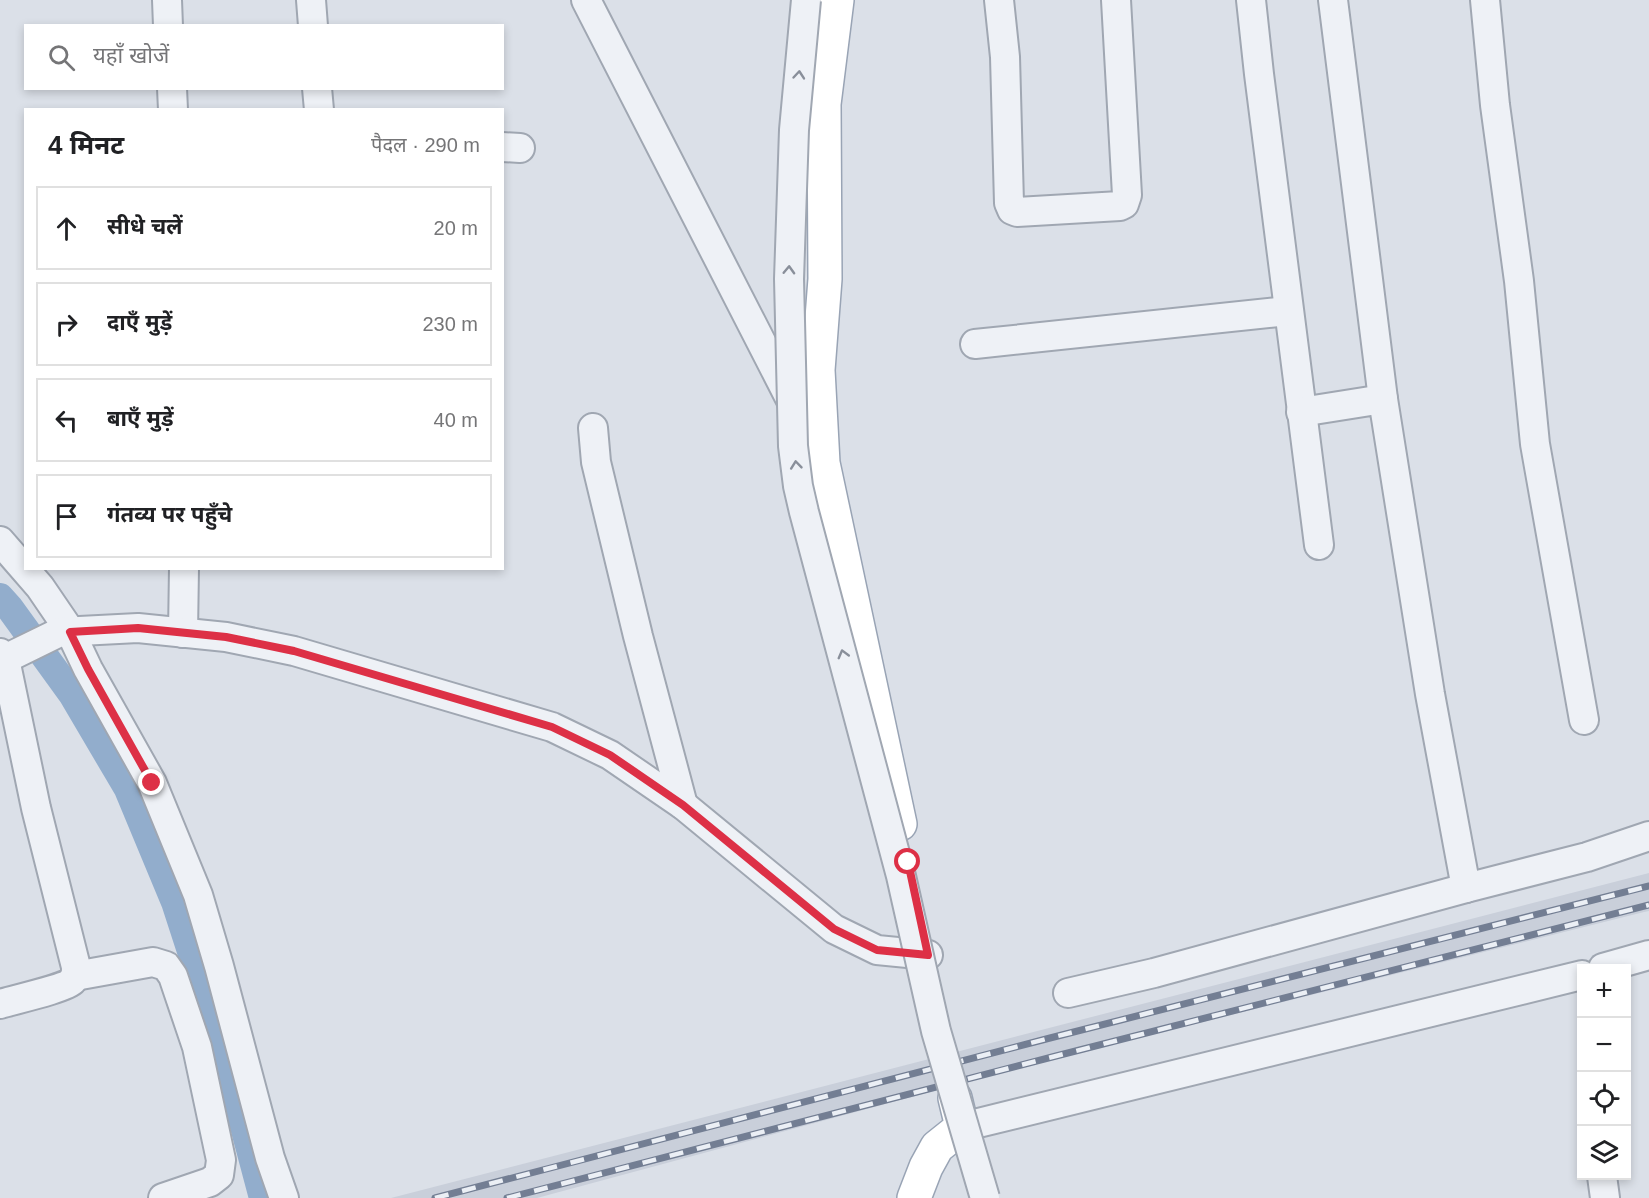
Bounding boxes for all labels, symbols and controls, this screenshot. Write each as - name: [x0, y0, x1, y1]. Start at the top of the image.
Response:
- search box: [24, 24, 504, 90]
- icon: search: [45, 41, 78, 74]
- text: यहाँ खोजें: [93, 43, 169, 68]
- one-way arrow: [792, 71, 805, 80]
- text: 4 मिनट: [48, 130, 124, 160]
- text: पैदल · 290 m: [371, 134, 480, 156]
- icon: ahead: [50, 212, 83, 245]
- text: सीधे चलें: [107, 214, 182, 239]
- text: 20 m: [434, 217, 478, 239]
- one-way arrow: [783, 266, 795, 275]
- icon: right: [50, 308, 83, 341]
- text: दाएँ मुड़ें: [107, 310, 172, 335]
- text: 230 m: [422, 313, 478, 335]
- icon: left: [50, 404, 83, 437]
- text: बाएँ मुड़ें: [107, 406, 173, 431]
- text: 40 m: [434, 409, 478, 431]
- one-way arrow: [790, 460, 802, 469]
- icon: arrive: [50, 500, 83, 533]
- text: गंतव्य पर पहुँचे: [107, 502, 232, 527]
- one-way arrow: [837, 649, 850, 659]
- route end: [138, 769, 164, 795]
- route start: [894, 848, 920, 874]
- map controls: [1577, 964, 1631, 1180]
- button: +: [1577, 964, 1631, 1018]
- button: −: [1577, 1018, 1631, 1072]
- button: locate: [1577, 1072, 1631, 1126]
- button: layers: [1577, 1126, 1631, 1180]

